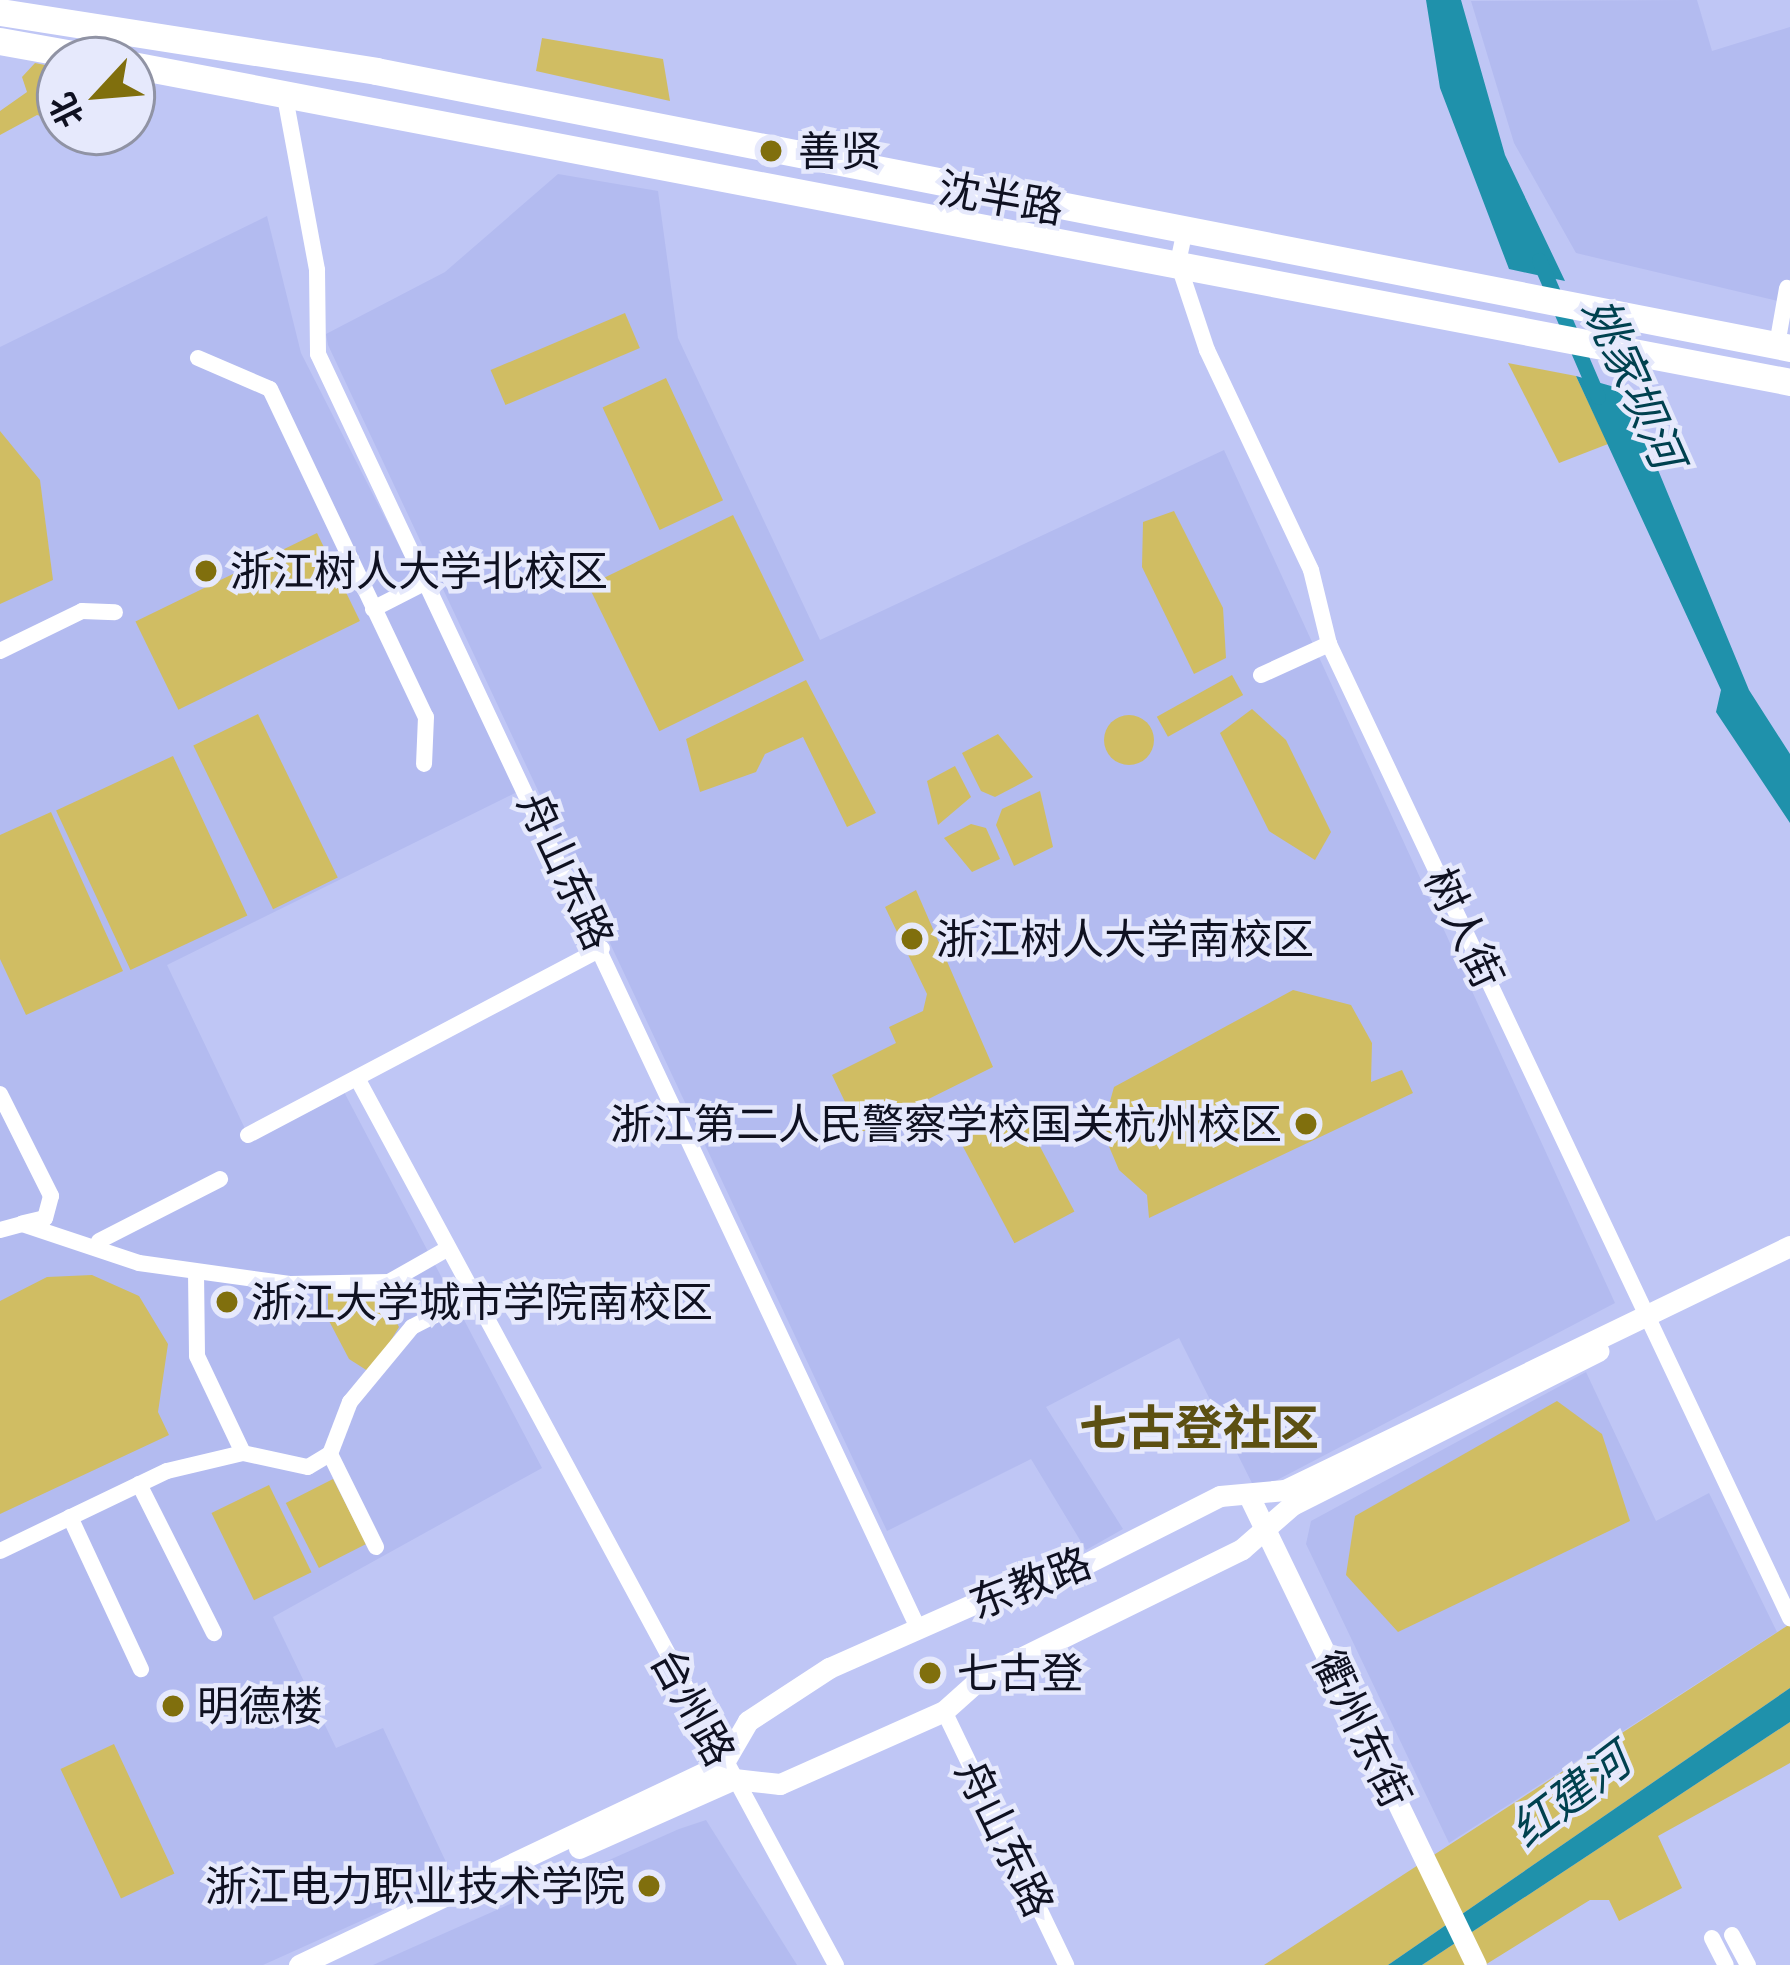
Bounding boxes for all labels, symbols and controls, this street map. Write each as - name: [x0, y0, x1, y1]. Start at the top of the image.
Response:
- north arrow: [36, 36, 156, 156]
- text: 北: [39, 86, 92, 135]
- place label: 善贤: [798, 126, 882, 176]
- marker: 善贤: [755, 135, 787, 167]
- street label: 沈半路: [935, 162, 1067, 234]
- water label: 姚家坝河: [1573, 290, 1695, 476]
- place label: 浙江树人大学北校区: [230, 546, 608, 596]
- marker: 浙江树人大学北校区: [193, 558, 219, 584]
- street label: 舟山东路: [508, 784, 624, 958]
- street label: 树人街: [1415, 860, 1513, 996]
- place label: 浙江树人大学南校区: [936, 914, 1314, 964]
- marker: 浙江树人大学南校区: [899, 926, 925, 952]
- place label: 浙江第二人民警察学校国关杭州校区: [610, 1099, 1282, 1149]
- marker: 浙江第二人民警察学校国关杭州校区: [1293, 1111, 1319, 1137]
- place label: 浙江大学城市学院南校区: [251, 1277, 713, 1327]
- marker: 浙江大学城市学院南校区: [214, 1289, 240, 1315]
- district label: 七古登社区: [1079, 1399, 1319, 1457]
- street label: 东教路: [962, 1537, 1098, 1629]
- street label: 台州路: [640, 1640, 746, 1774]
- street label: 衢州东街: [1303, 1642, 1421, 1816]
- place label: 七古登: [957, 1648, 1083, 1698]
- marker: 七古登: [914, 1657, 946, 1689]
- place label: 明德楼: [197, 1681, 323, 1731]
- marker: 明德楼: [160, 1693, 186, 1719]
- water label: 红建河: [1500, 1733, 1640, 1857]
- street label: 舟山东路: [946, 1751, 1064, 1925]
- place label: 浙江电力职业技术学院: [205, 1861, 625, 1911]
- marker: 浙江电力职业技术学院: [636, 1873, 662, 1899]

